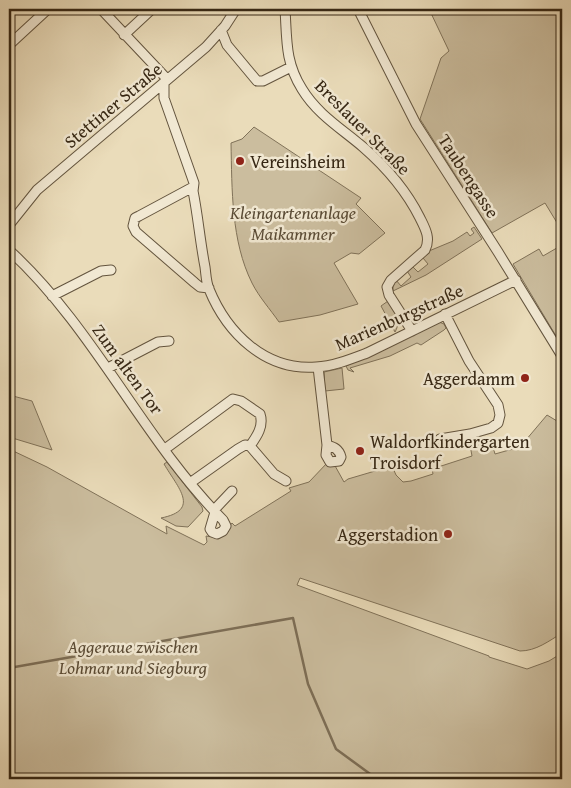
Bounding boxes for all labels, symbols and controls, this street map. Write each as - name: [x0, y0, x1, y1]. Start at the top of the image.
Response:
- street label: Stettiner Straße: [58, 56, 168, 154]
- street label: Breslauer Straße: [309, 73, 417, 181]
- street label: Taubengasse: [432, 129, 506, 223]
- place label: Vereinsheim: [250, 148, 346, 175]
- marker: Vereinsheim: [234, 155, 246, 167]
- park label: Kleingartenanlage Maikammer: [229, 199, 356, 247]
- street label: Marienburgstraße: [330, 277, 468, 357]
- street label: Zum alten Tor: [86, 318, 171, 420]
- place label: Aggerdamm: [423, 365, 515, 392]
- marker: Aggerdamm: [519, 372, 531, 384]
- place label: Waldorfkindergarten Troisdorf: [370, 428, 530, 476]
- marker: Waldorfkindergarten Troisdorf: [354, 445, 366, 457]
- place label: Aggerstadion: [337, 521, 438, 548]
- marker: Aggerstadion: [442, 528, 454, 540]
- park label: Aggeraue zwischen Lohmar und Siegburg: [58, 633, 207, 681]

